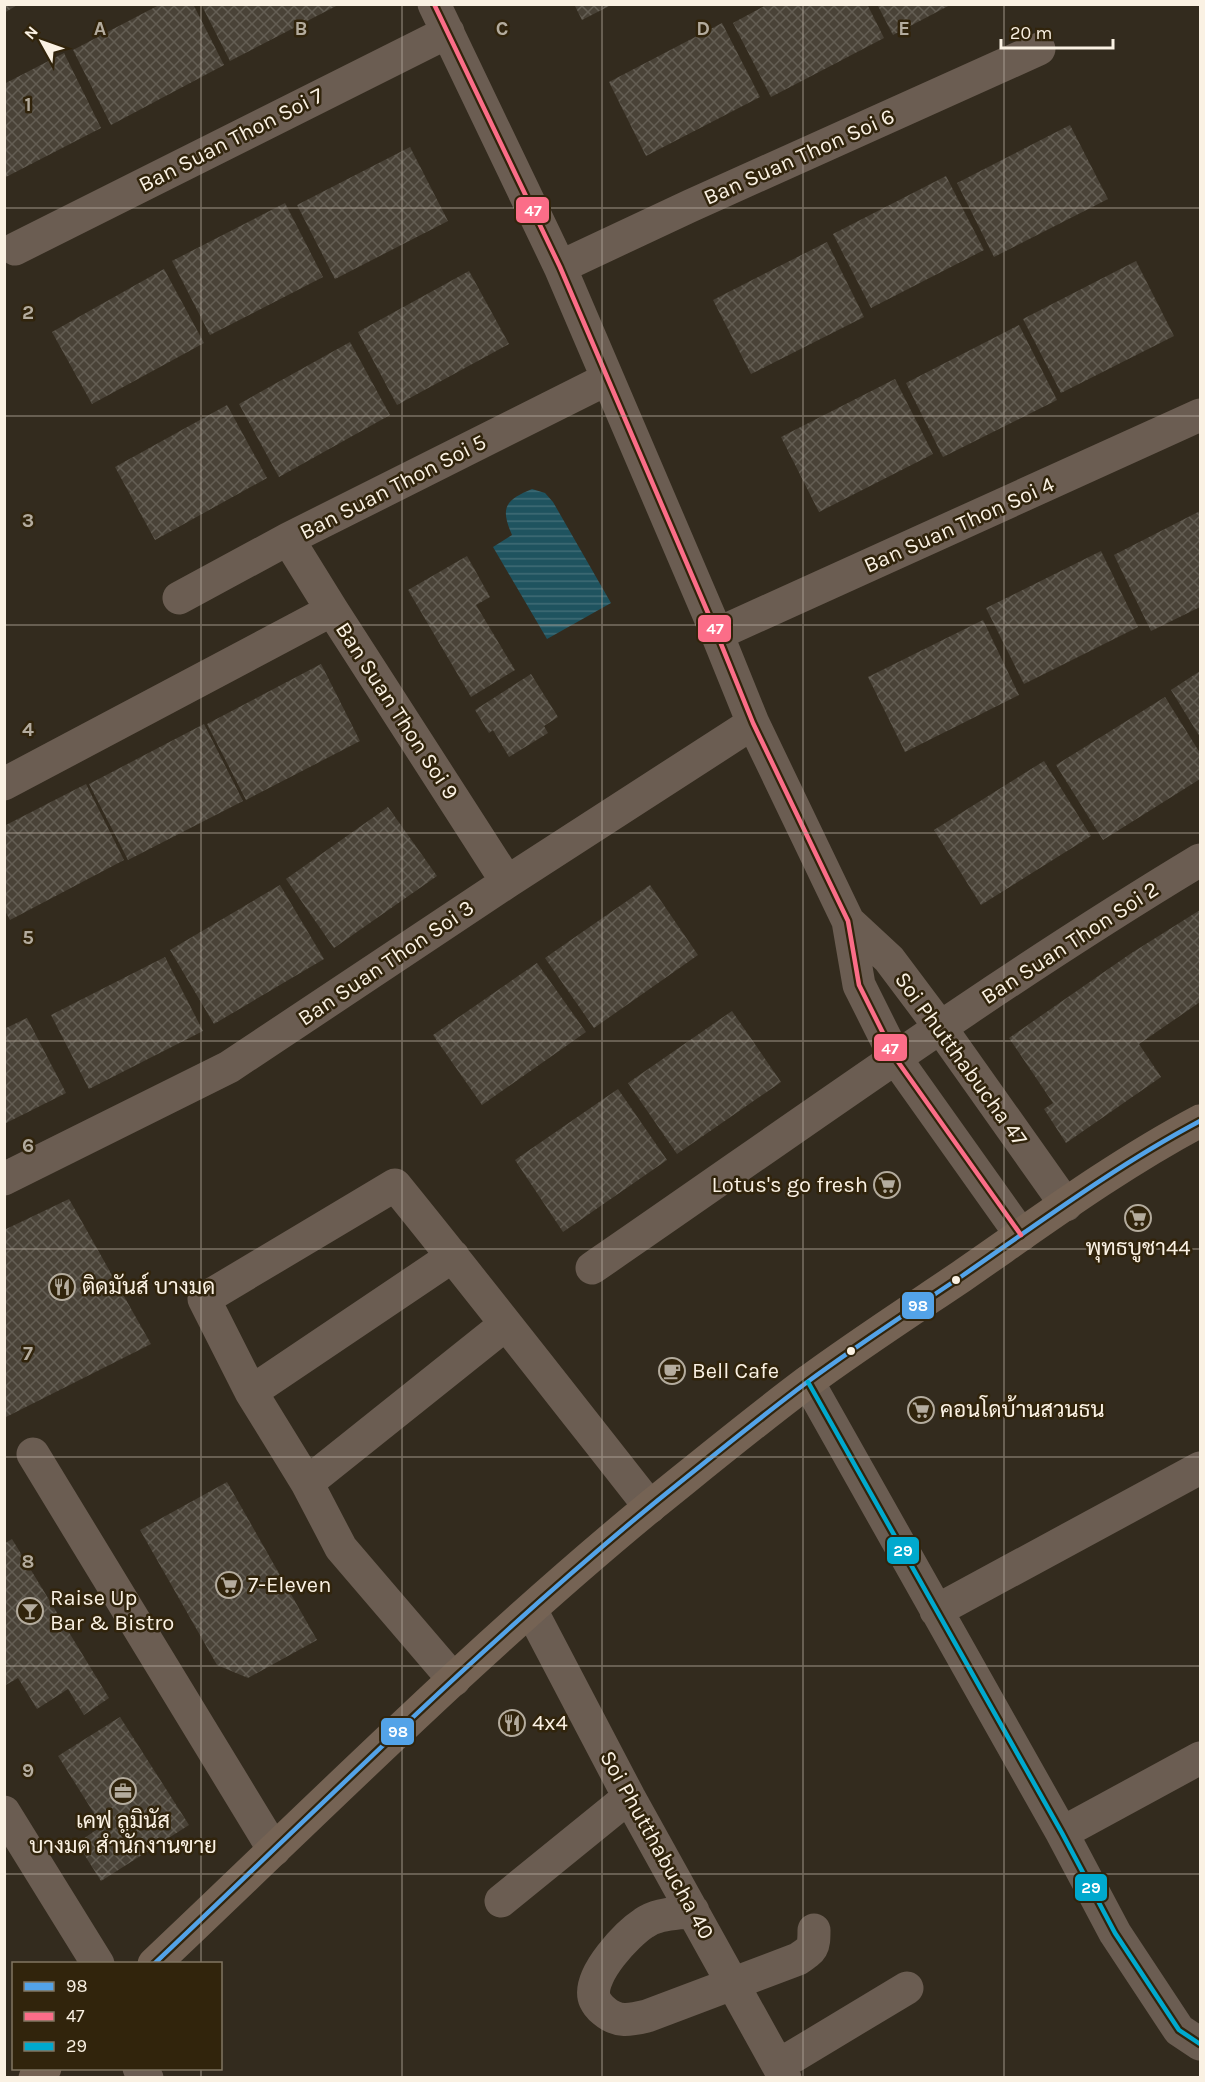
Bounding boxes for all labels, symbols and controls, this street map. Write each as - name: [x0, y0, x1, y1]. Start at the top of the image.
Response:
- north arrow: [12, 12, 72, 72]
- scale bar: [1001, 12, 1114, 50]
- text: A: [94, 17, 107, 40]
- text: B: [295, 17, 307, 40]
- text: C: [496, 17, 508, 40]
- text: D: [696, 17, 710, 40]
- text: E: [898, 17, 910, 40]
- text: N: [20, 22, 42, 43]
- text: 20 m: [1010, 22, 1052, 44]
- street label: Ban Suan Thon Soi 7: [134, 82, 328, 198]
- text: 1: [24, 93, 32, 116]
- street label: Ban Suan Thon Soi 6: [700, 103, 898, 211]
- line badge: 47: [515, 196, 550, 224]
- text: 47: [524, 201, 542, 220]
- text: 2: [22, 301, 34, 324]
- street label: Ban Suan Thon Soi 5: [295, 429, 491, 545]
- street label: Ban Suan Thon Soi 4: [860, 471, 1058, 579]
- text: 3: [22, 509, 34, 532]
- line badge: 47: [697, 614, 732, 643]
- street label: Ban Suan Thon Soi 9: [330, 617, 464, 805]
- text: 47: [706, 619, 724, 638]
- text: 4: [22, 718, 34, 741]
- street label: Ban Suan Thon Soi 2: [976, 876, 1164, 1010]
- street label: Ban Suan Thon Soi 3: [293, 895, 479, 1031]
- text: 5: [22, 926, 34, 949]
- street label: Soi Phutthabucha 47: [889, 967, 1033, 1151]
- line badge: 47: [873, 1033, 908, 1062]
- text: 6: [22, 1134, 34, 1157]
- supermarket icon: Lotus's go fresh: [872, 1170, 902, 1200]
- place label: Lotus's go fresh: [711, 1172, 868, 1198]
- supermarket icon: พุทธบูชา44: [1123, 1203, 1153, 1233]
- place label: พุทธบูชา44: [1086, 1235, 1190, 1263]
- restaurant icon: ติดมันส์ บางมด: [47, 1272, 77, 1302]
- place label: ติดมันส์ บางมด: [82, 1272, 215, 1300]
- unlabelled marker: [950, 1274, 962, 1286]
- line badge: 98: [901, 1291, 935, 1320]
- text: 98: [908, 1296, 928, 1315]
- text: 7: [23, 1342, 33, 1365]
- unlabelled marker: [845, 1345, 857, 1357]
- cafe icon: Bell Cafe: [657, 1356, 687, 1386]
- place label: Bell Cafe: [692, 1358, 779, 1384]
- supermarket icon: คอนโดบ้านสวนธน: [906, 1395, 936, 1425]
- place label: คอนโดบ้านสวนธน: [940, 1395, 1104, 1423]
- line badge: 29: [886, 1536, 920, 1565]
- text: 29: [893, 1541, 913, 1560]
- text: 8: [22, 1550, 34, 1573]
- supermarket icon: 7-Eleven: [214, 1570, 244, 1600]
- place label: 7-Eleven: [248, 1572, 331, 1598]
- place label: Raise Up Bar & Bistro: [50, 1585, 174, 1636]
- bar icon: Raise Up Bar & Bistro: [15, 1596, 45, 1626]
- restaurant icon: 4x4: [497, 1708, 527, 1738]
- place label: 4x4: [532, 1710, 568, 1736]
- line badge: 98: [380, 1717, 415, 1746]
- text: 98: [388, 1722, 408, 1741]
- street label: Soi Phutthabucha 40: [594, 1746, 720, 1944]
- text: 9: [22, 1759, 34, 1782]
- office icon: เคฟ ลูมินัส บางมด สำนักงานขาย: [108, 1776, 138, 1806]
- place label: เคฟ ลูมินัส บางมด สำนักงานขาย: [29, 1807, 217, 1859]
- line badge: 29: [1074, 1873, 1108, 1902]
- text: 29: [1081, 1878, 1101, 1897]
- legend: [12, 1962, 222, 2070]
- text: 98: [66, 1975, 88, 1997]
- text: 47: [66, 2005, 85, 2027]
- text: 29: [66, 2035, 87, 2057]

